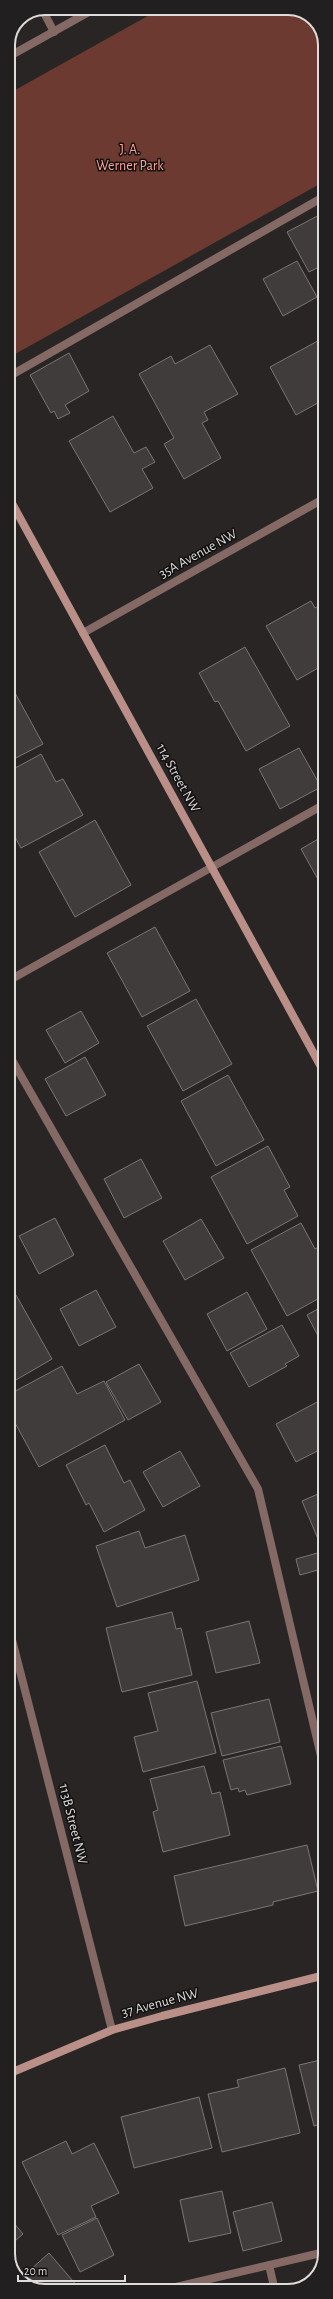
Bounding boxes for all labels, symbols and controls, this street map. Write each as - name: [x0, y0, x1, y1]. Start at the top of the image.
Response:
- park label: J. A. Werner Park: [96, 143, 164, 173]
- street label: 35A Avenue NW: [157, 527, 240, 581]
- street label: 114 Street NW: [154, 741, 203, 815]
- street label: 113B Street NW: [56, 1782, 90, 1866]
- street label: 37 Avenue NW: [120, 1986, 200, 2020]
- scale bar: [18, 2257, 125, 2283]
- text: 20 m: [24, 2265, 47, 2277]

